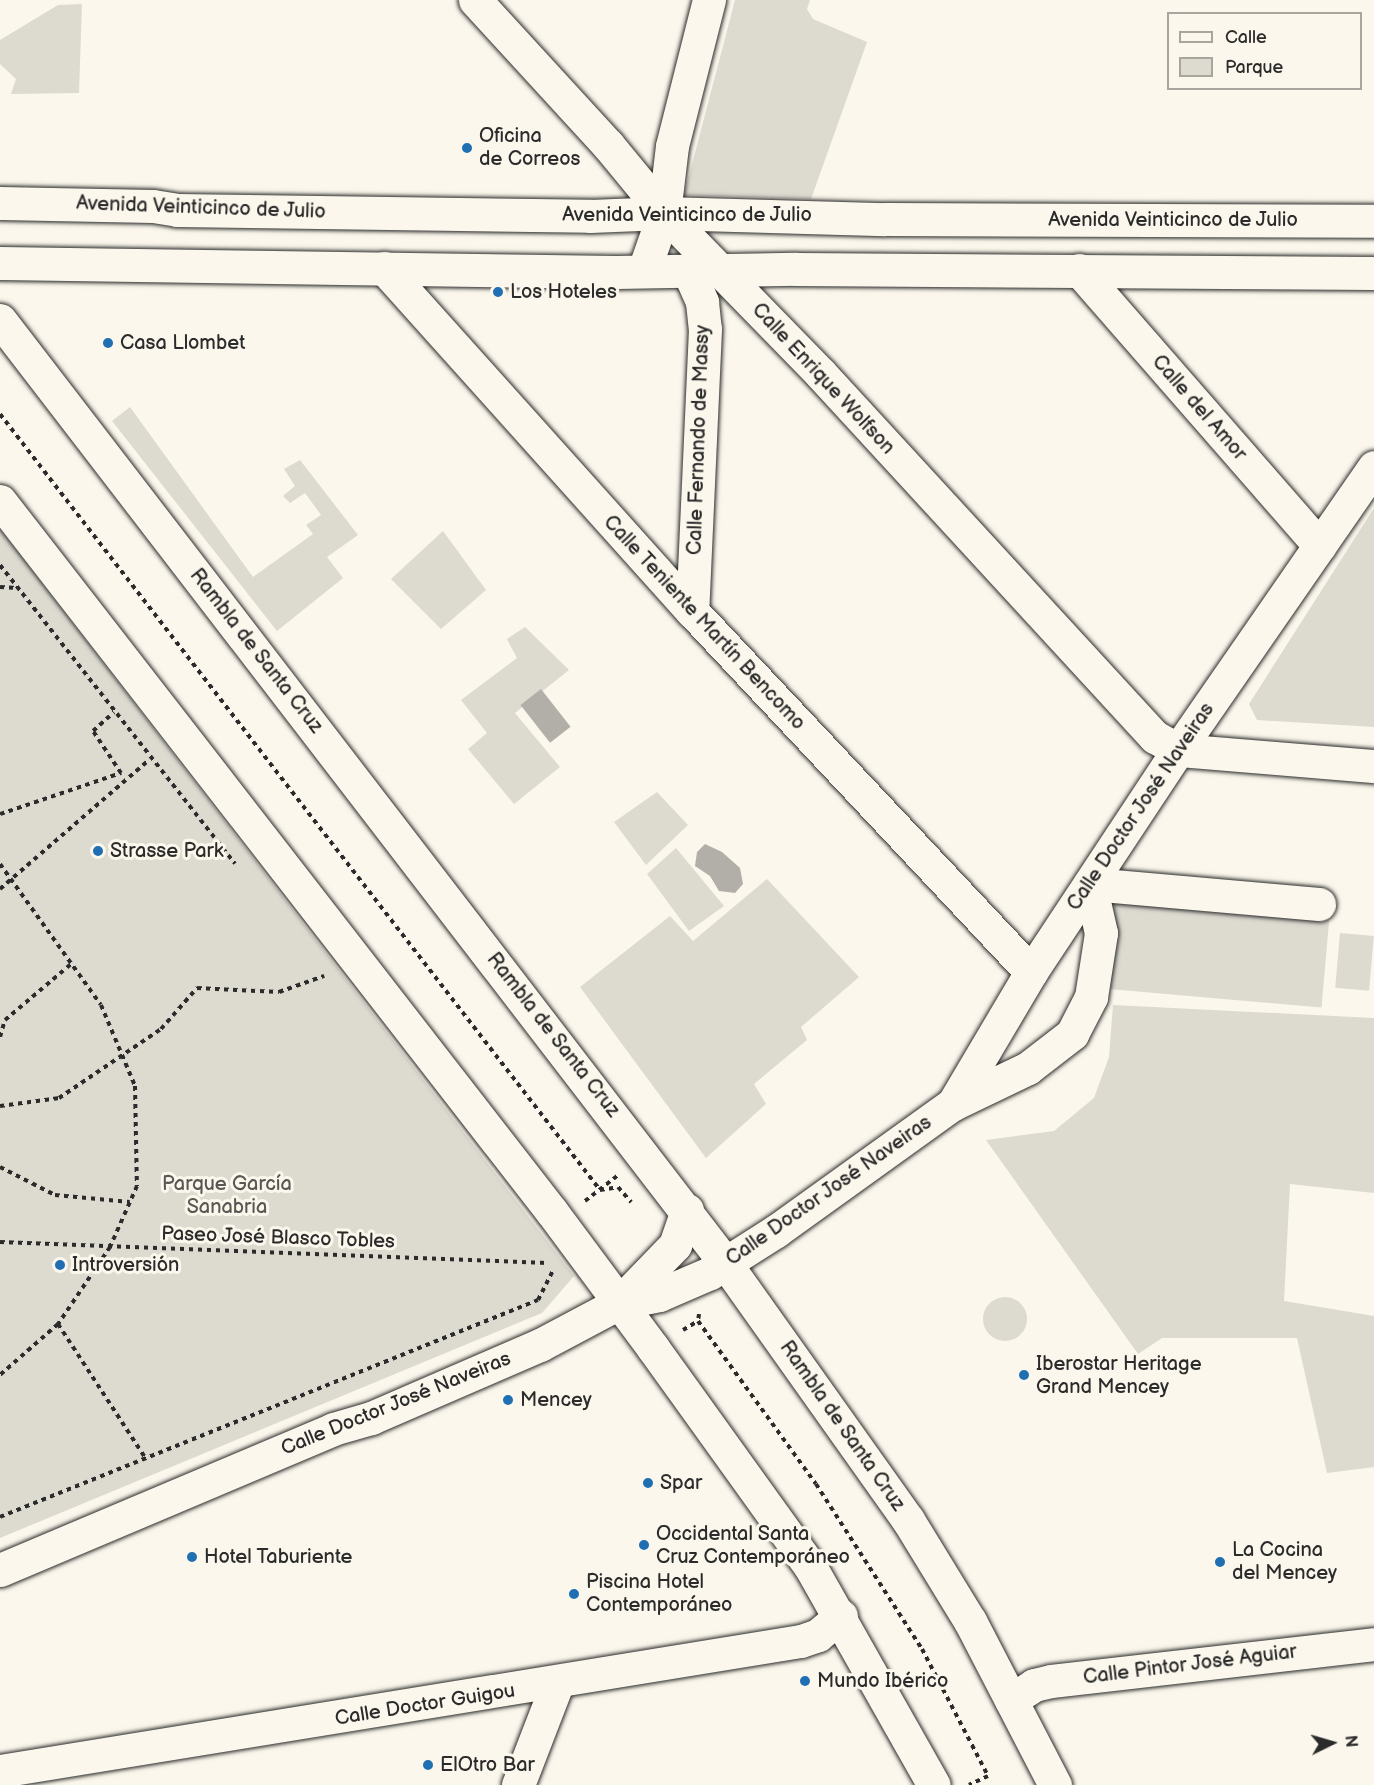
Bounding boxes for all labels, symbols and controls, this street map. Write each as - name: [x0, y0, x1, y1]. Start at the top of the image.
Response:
- legend: [1167, 12, 1362, 90]
- text: Calle: [1225, 27, 1267, 48]
- text: Parque: [1225, 57, 1283, 78]
- place label: Oficina de Correos: [479, 124, 580, 171]
- marker: Oficina de Correos: [460, 141, 474, 155]
- street label: Avenida Veinticinco de Julio: [75, 192, 327, 224]
- street label: Avenida Veinticinco de Julio: [561, 203, 813, 227]
- street label: Avenida Veinticinco de Julio: [1047, 208, 1299, 232]
- place label: Los Hoteles: [510, 280, 617, 304]
- marker: Los Hoteles: [491, 285, 505, 299]
- street label: Calle Enrique Wolfson: [746, 298, 900, 460]
- street label: Calle Fernando de Massy: [683, 324, 715, 556]
- place label: Casa Llombet: [120, 331, 245, 355]
- marker: Casa Llombet: [101, 336, 115, 350]
- street label: Calle del Amor: [1147, 350, 1251, 466]
- street label: Calle Teniente Martín Bencomo: [598, 510, 810, 736]
- street label: Rambla de Santa Cruz: [184, 564, 328, 738]
- street label: Calle Doctor José Naveiras: [1062, 698, 1220, 916]
- place label: Strasse Park: [110, 839, 224, 863]
- marker: Strasse Park: [91, 844, 105, 858]
- street label: Rambla de Santa Cruz: [481, 948, 625, 1122]
- street label: Calle Doctor José Naveiras: [721, 1110, 937, 1272]
- park label: Parque García Sanabria: [162, 1172, 292, 1219]
- street label: Paseo José Blasco Tobles: [160, 1222, 396, 1254]
- place label: Introversión: [72, 1253, 179, 1277]
- marker: Introversión: [53, 1258, 67, 1272]
- street label: Rambla de Santa Cruz: [774, 1336, 910, 1516]
- street label: Calle Doctor José Naveiras: [277, 1347, 515, 1461]
- place label: Iberostar Heritage Grand Mencey: [1036, 1352, 1202, 1399]
- marker: Iberostar Heritage Grand Mencey: [1017, 1368, 1031, 1382]
- place label: Mencey: [520, 1388, 592, 1412]
- marker: Mencey: [501, 1393, 515, 1407]
- place label: Spar: [660, 1471, 702, 1495]
- marker: Spar: [641, 1476, 655, 1490]
- place label: Occidental Santa Cruz Contemporáneo: [656, 1522, 850, 1569]
- marker: Occidental Santa Cruz Contemporáneo: [637, 1538, 651, 1552]
- place label: La Cocina del Mencey: [1232, 1538, 1337, 1585]
- place label: Hotel Taburiente: [204, 1545, 353, 1569]
- marker: Hotel Taburiente: [185, 1550, 199, 1564]
- marker: La Cocina del Mencey: [1213, 1555, 1227, 1569]
- place label: Piscina Hotel Contemporáneo: [586, 1570, 732, 1617]
- marker: Piscina Hotel Contemporáneo: [567, 1587, 581, 1601]
- street label: Calle Pintor José Aguiar: [1081, 1640, 1299, 1690]
- place label: Mundo Ibérico: [817, 1669, 948, 1693]
- marker: Mundo Ibérico: [798, 1674, 812, 1688]
- street label: Calle Doctor Guigou: [333, 1679, 517, 1731]
- north arrow: [1302, 1713, 1362, 1773]
- text: N: [1340, 1735, 1360, 1748]
- place label: ElOtro Bar: [440, 1753, 535, 1777]
- marker: ElOtro Bar: [421, 1758, 435, 1772]

